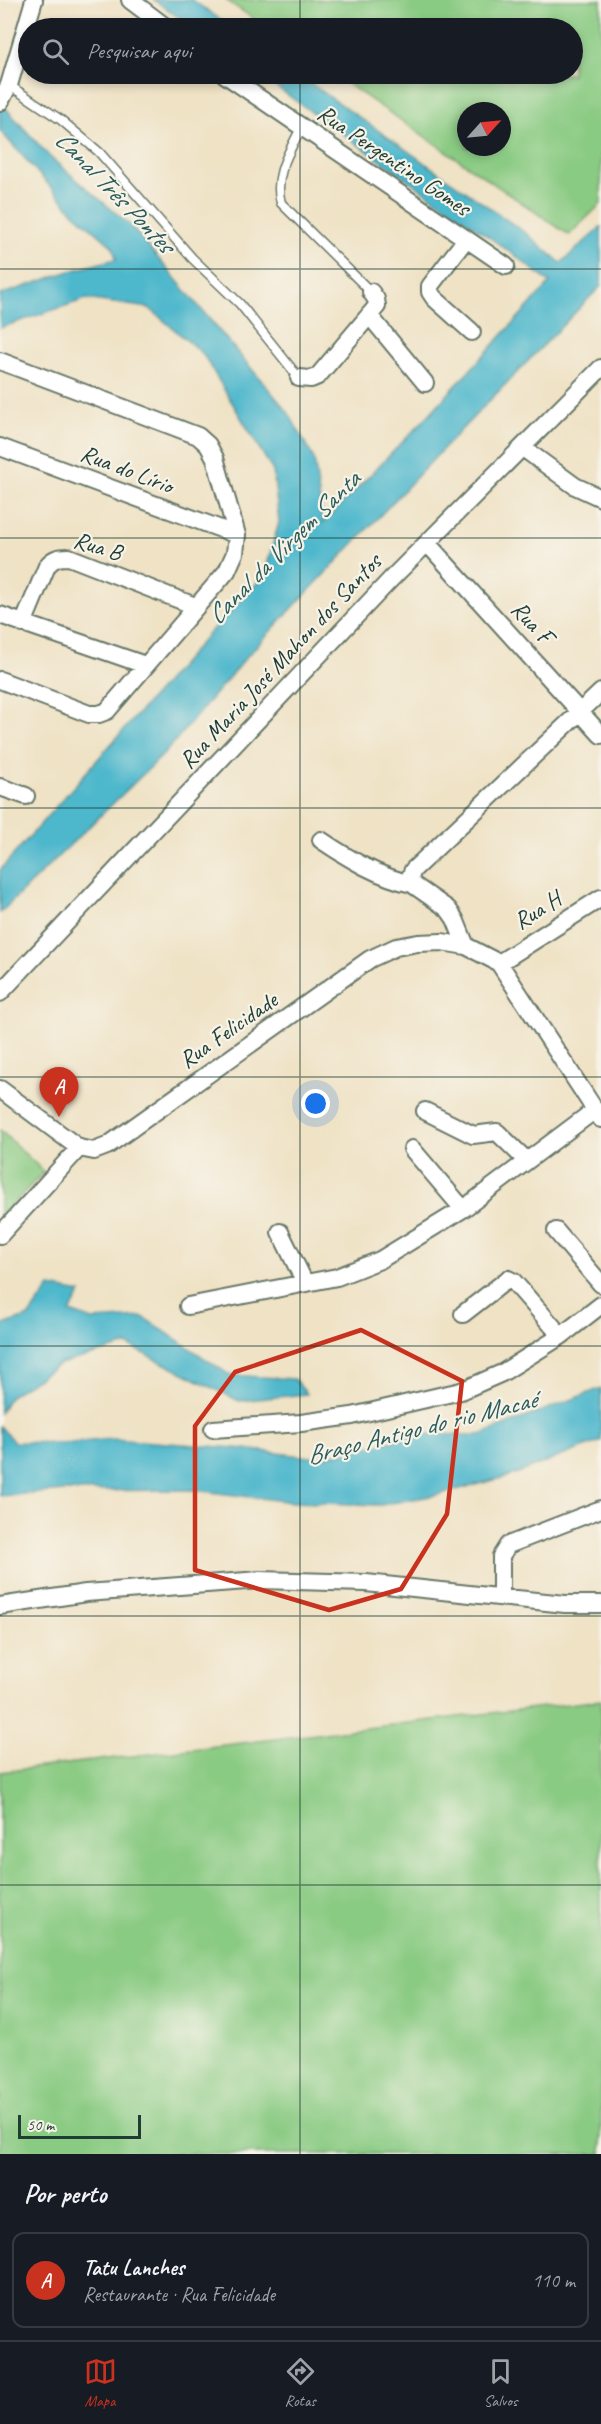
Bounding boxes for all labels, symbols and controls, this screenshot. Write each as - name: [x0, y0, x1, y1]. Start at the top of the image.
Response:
- search box: [18, 18, 583, 84]
- icon: search: [39, 35, 72, 68]
- text: Pesquisar aqui: [87, 37, 192, 65]
- street label: Rua Pergentino Gomes: [312, 98, 478, 224]
- north arrow: [457, 102, 511, 156]
- water label: Canal Três Pontes: [48, 123, 185, 263]
- street label: Rua do Lírio: [77, 438, 180, 501]
- water label: Canal da Virgem Santa: [200, 462, 369, 631]
- street label: Rua B: [70, 525, 127, 568]
- street label: Rua Maria José Mahon dos Santos: [172, 545, 389, 775]
- street label: Rua F: [505, 594, 563, 654]
- street label: Rua H: [508, 882, 569, 936]
- street label: Rua Felicidade: [173, 984, 285, 1075]
- pin: A: [40, 1068, 78, 1117]
- your location: [301, 1089, 330, 1118]
- water label: Braço Antigo do rio Macaé: [303, 1381, 547, 1472]
- scale bar: [18, 2112, 141, 2140]
- text: 50 m: [27, 2115, 54, 2135]
- text: Por perto: [24, 2177, 106, 2210]
- text: Tatu Lanches: [83, 2254, 184, 2282]
- text: A: [40, 2268, 51, 2293]
- text: 110 m: [532, 2268, 575, 2293]
- text: Restaurante · Rua Felicidade: [83, 2282, 275, 2307]
- tab: Mapa: [84, 2355, 117, 2411]
- tab: Rotas: [284, 2355, 317, 2411]
- tab: Salvos: [484, 2355, 517, 2411]

